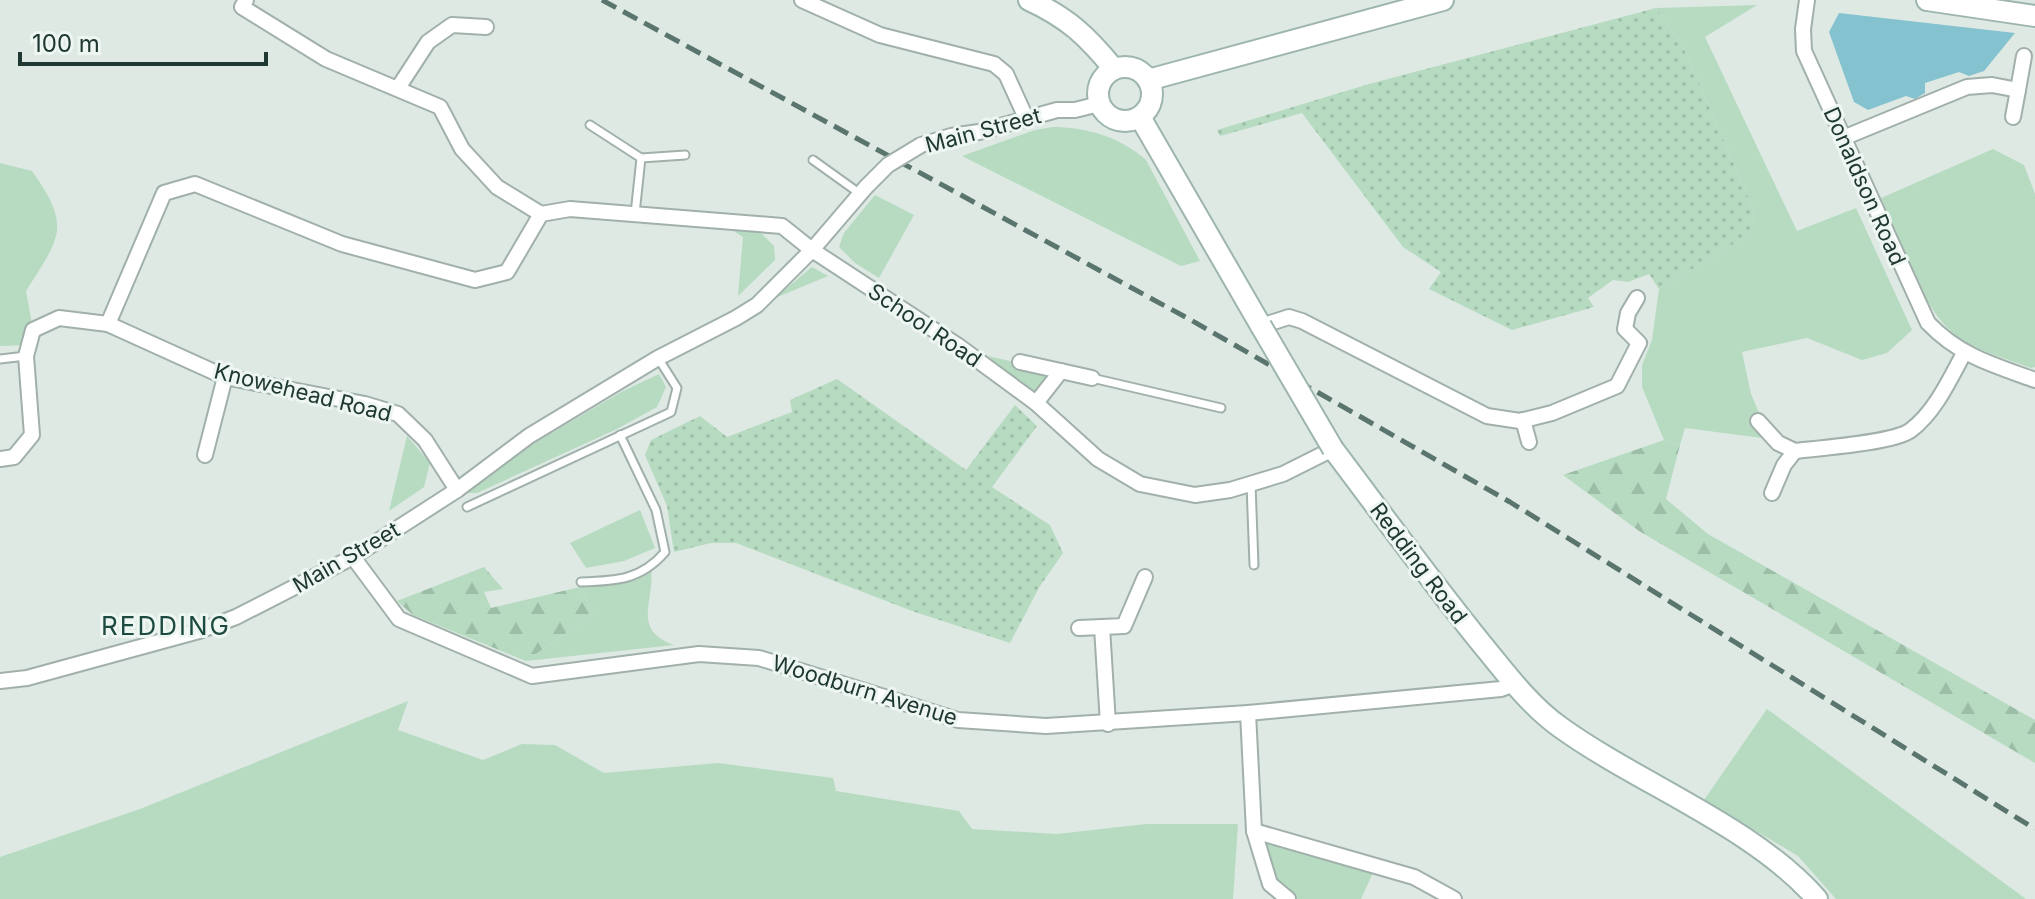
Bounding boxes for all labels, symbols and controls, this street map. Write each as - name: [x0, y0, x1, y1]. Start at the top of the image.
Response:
- scale bar: [20, 16, 266, 66]
- text: 100 m: [32, 29, 100, 58]
- street label: Main Street: [922, 102, 1044, 158]
- street label: Donaldson Road: [1818, 103, 1912, 269]
- street label: School Road: [864, 278, 986, 372]
- street label: Knowehead Road: [211, 357, 395, 427]
- street label: Redding Road: [1365, 497, 1473, 629]
- street label: Main Street: [288, 516, 404, 598]
- district label: REDDING: [101, 610, 231, 641]
- street label: Woodburn Avenue: [769, 650, 961, 730]

